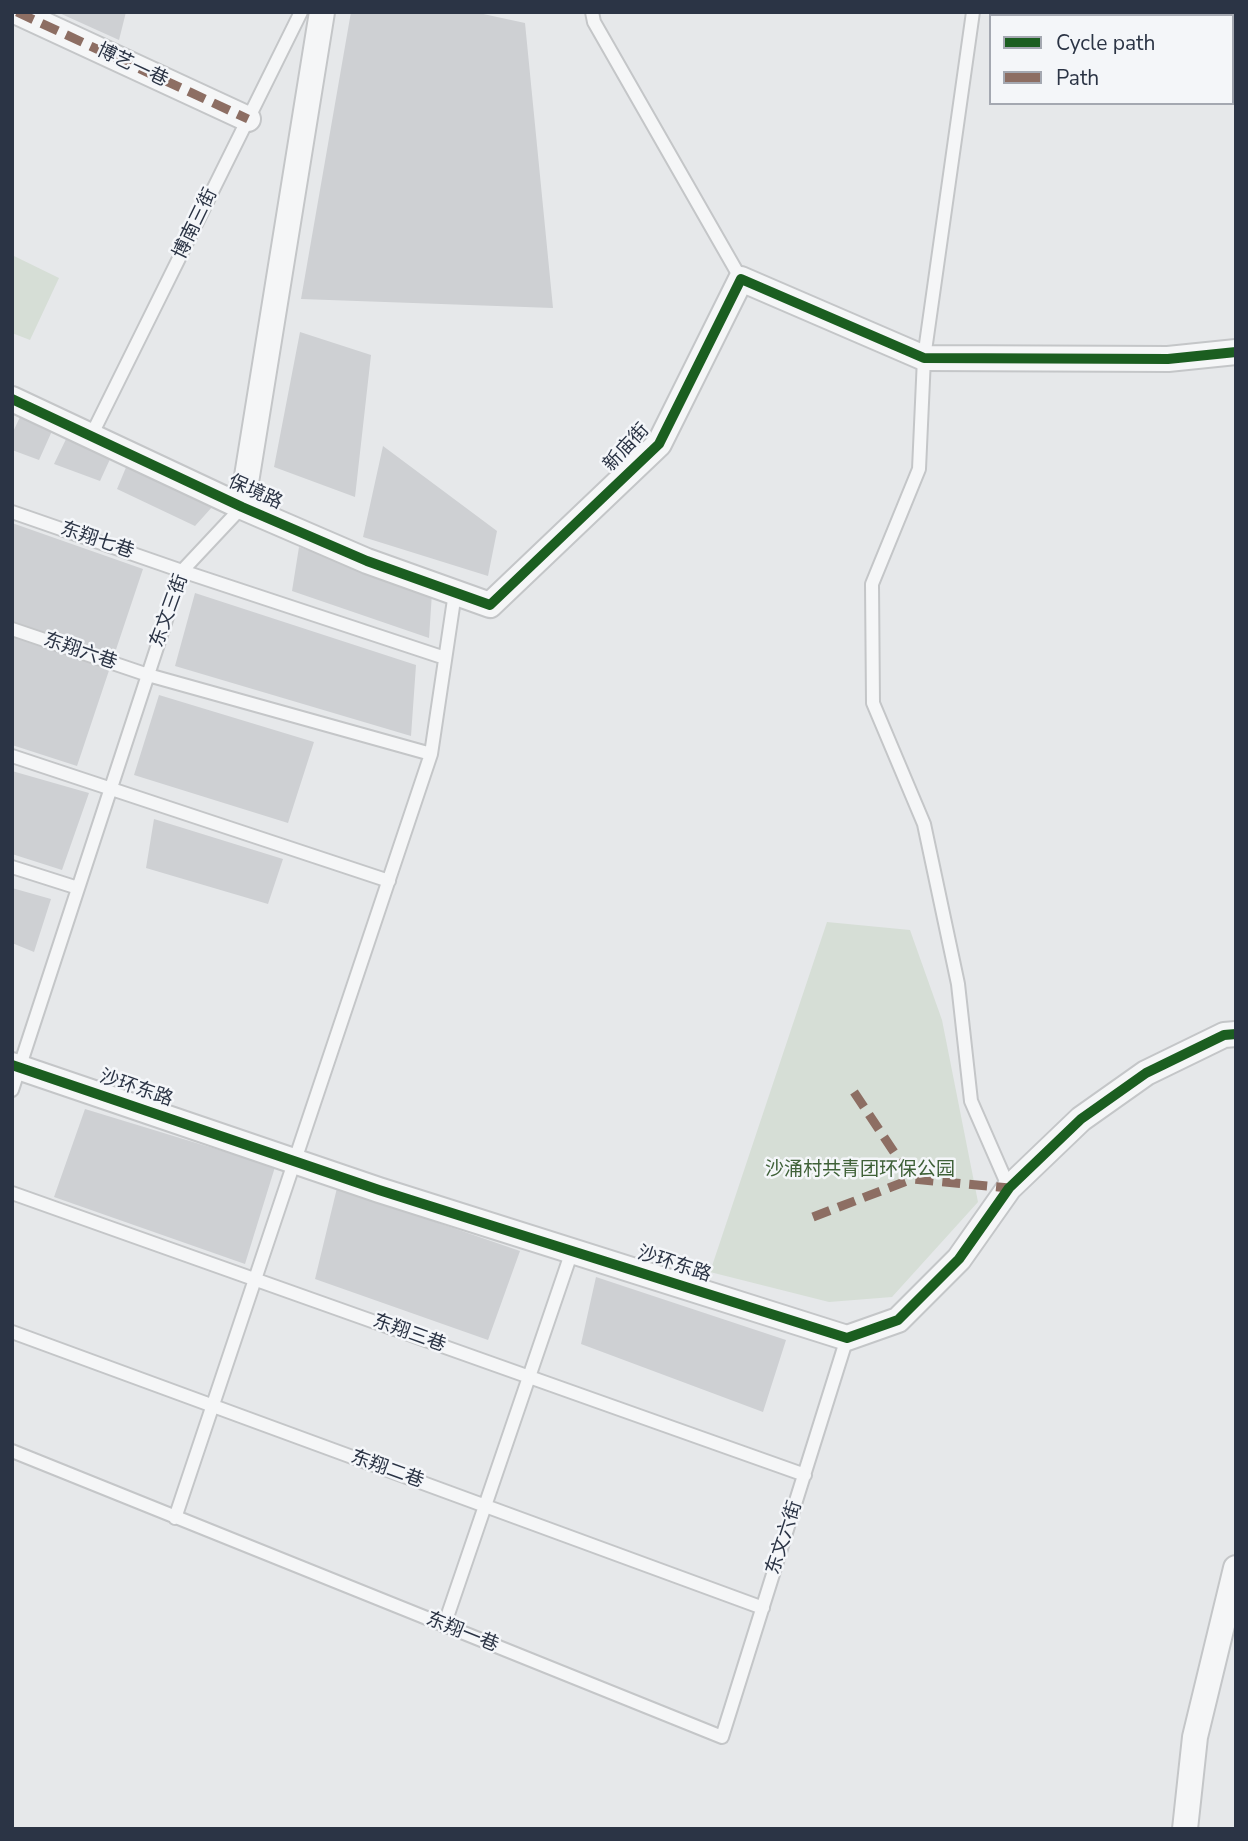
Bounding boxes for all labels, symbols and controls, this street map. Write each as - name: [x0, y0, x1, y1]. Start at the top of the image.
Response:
- legend: [989, 14, 1234, 105]
- text: Cycle path: [1056, 29, 1155, 57]
- street label: 博艺一巷: [93, 40, 171, 92]
- text: Path: [1056, 64, 1099, 92]
- street label: 博南三街: [169, 185, 223, 263]
- street label: 新庙街: [599, 419, 655, 477]
- street label: 保境路: [224, 471, 286, 515]
- street label: 东翔七巷: [57, 518, 137, 564]
- street label: 东文三街: [146, 571, 194, 651]
- street label: 东翔六巷: [40, 629, 120, 675]
- street label: 沙环东路: [96, 1066, 176, 1112]
- park label: 沙涌村共青团环保公园: [765, 1159, 955, 1181]
- street label: 沙环东路: [634, 1242, 714, 1288]
- street label: 东翔三巷: [369, 1310, 449, 1358]
- street label: 东翔二巷: [347, 1446, 427, 1494]
- street label: 东文六街: [762, 1498, 808, 1578]
- street label: 东翔一巷: [422, 1608, 502, 1658]

